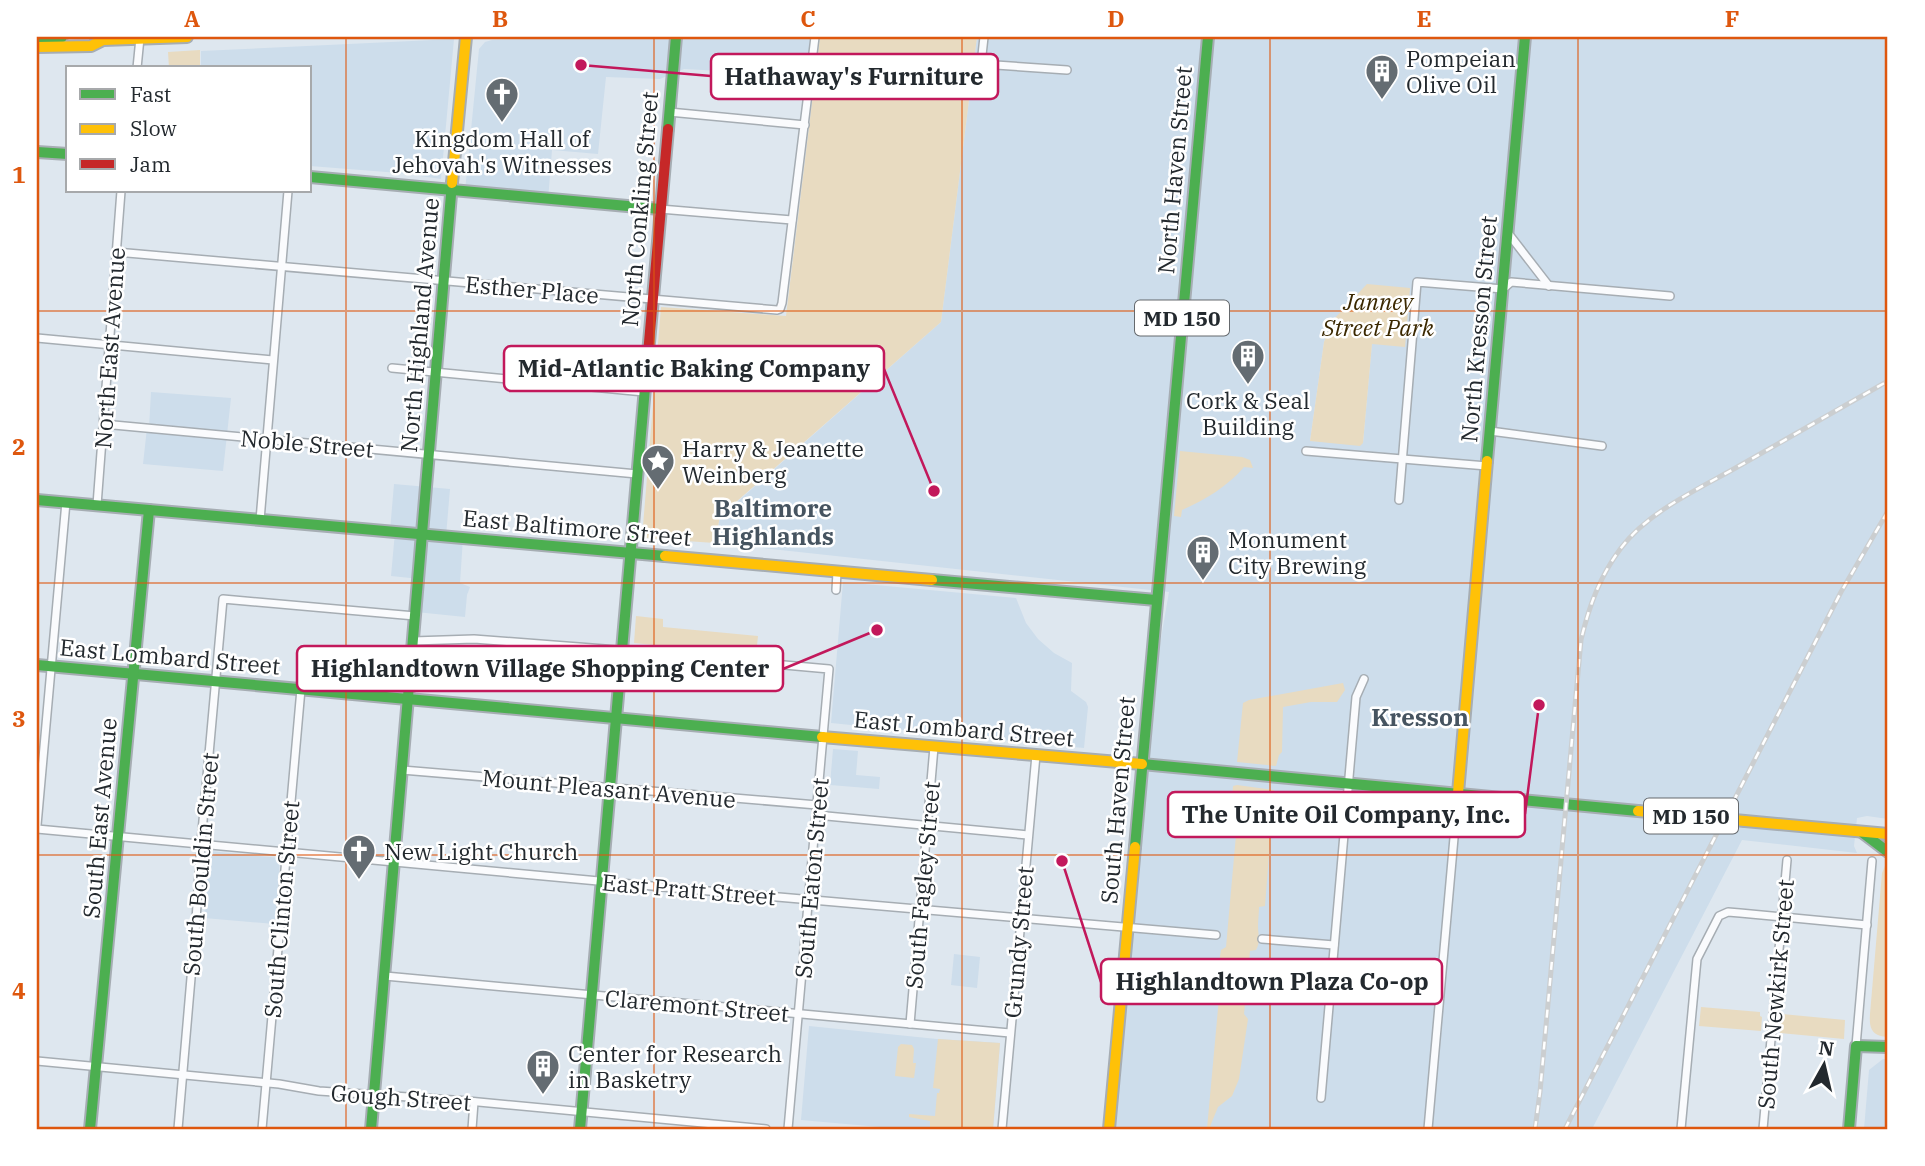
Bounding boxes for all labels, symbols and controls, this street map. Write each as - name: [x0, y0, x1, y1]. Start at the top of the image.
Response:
- text: A: [184, 3, 200, 33]
- text: B: [492, 3, 508, 33]
- text: C: [800, 3, 816, 33]
- text: D: [1107, 3, 1125, 33]
- text: E: [1416, 3, 1432, 33]
- text: F: [1725, 3, 1739, 33]
- place label: Pompeian Olive Oil: [1406, 43, 1516, 99]
- building icon: Pompeian Olive Oil: [1363, 52, 1401, 101]
- callout: Hathaway's Furniture: [711, 54, 998, 99]
- text: Hathaway's Furniture: [724, 60, 984, 92]
- street label: North Haven Street: [1150, 65, 1198, 275]
- legend: [66, 66, 312, 192]
- church icon: Kingdom Hall of Jehovah's Witnesses: [483, 75, 521, 124]
- text: Fast: [130, 80, 171, 108]
- street label: North Conkling Street: [614, 90, 664, 328]
- text: Slow: [130, 114, 177, 142]
- place label: Kingdom Hall of Jehovah's Witnesses: [392, 123, 612, 179]
- text: Jam: [130, 150, 171, 178]
- text: 1: [12, 159, 26, 189]
- street label: North Highland Avenue: [393, 196, 445, 454]
- street label: North Kresson Street: [1453, 214, 1503, 444]
- street label: North East Avenue: [87, 246, 131, 450]
- street label: Esther Place: [464, 268, 600, 310]
- park label: Janney Street Park: [1321, 286, 1435, 342]
- road number: MD 150: [1135, 300, 1229, 336]
- building icon: Cork & Seal Building: [1229, 337, 1267, 386]
- callout: Mid-Atlantic Baking Company: [504, 346, 884, 391]
- text: Mid-Atlantic Baking Company: [518, 352, 871, 384]
- place label: Cork & Seal Building: [1186, 385, 1310, 441]
- street label: Noble Street: [239, 422, 375, 464]
- text: 2: [12, 431, 26, 461]
- place label: Harry & Jeanette Weinberg: [682, 433, 864, 489]
- place icon: Harry & Jeanette Weinberg: [639, 442, 677, 491]
- district label: Baltimore Highlands: [712, 492, 834, 552]
- street label: East Baltimore Street: [461, 502, 693, 552]
- place label: Monument City Brewing: [1228, 524, 1367, 580]
- building icon: Monument City Brewing: [1184, 533, 1222, 582]
- street label: East Lombard Street: [59, 631, 281, 681]
- callout: Highlandtown Village Shopping Center: [297, 646, 783, 691]
- text: Highlandtown Village Shopping Center: [311, 652, 769, 684]
- street label: South Haven Street: [1093, 695, 1141, 905]
- district label: Kresson: [1371, 701, 1469, 733]
- text: 3: [12, 703, 26, 733]
- street label: East Lombard Street: [853, 703, 1075, 753]
- street label: South East Avenue: [75, 716, 123, 920]
- street label: South Bouldin Street: [175, 751, 225, 977]
- street label: Mount Pleasant Avenue: [481, 762, 737, 814]
- street label: South Eaton Street: [787, 776, 835, 980]
- street label: South Fagley Street: [898, 780, 946, 990]
- callout: The Unite Oil Company, Inc.: [1168, 792, 1525, 837]
- text: The Unite Oil Company, Inc.: [1181, 798, 1511, 830]
- road number: MD 150: [1644, 798, 1738, 834]
- street label: South Clinton Street: [257, 799, 305, 1019]
- church icon: New Light Church: [340, 832, 378, 881]
- place label: New Light Church: [384, 836, 578, 866]
- street label: Grundy Street: [996, 865, 1040, 1019]
- street label: East Pratt Street: [601, 866, 777, 912]
- street label: South Newkirk Street: [1750, 878, 1800, 1110]
- callout: Highlandtown Plaza Co-op: [1101, 959, 1442, 1004]
- text: Highlandtown Plaza Co-op: [1115, 965, 1429, 997]
- text: 4: [12, 975, 26, 1005]
- street label: Claremont Street: [604, 982, 790, 1028]
- north arrow: [1788, 1030, 1858, 1100]
- text: N: [1817, 1035, 1835, 1061]
- place label: Center for Research in Basketry: [568, 1038, 782, 1094]
- building icon: Center for Research in Basketry: [524, 1047, 562, 1096]
- street label: Gough Street: [330, 1077, 472, 1117]

